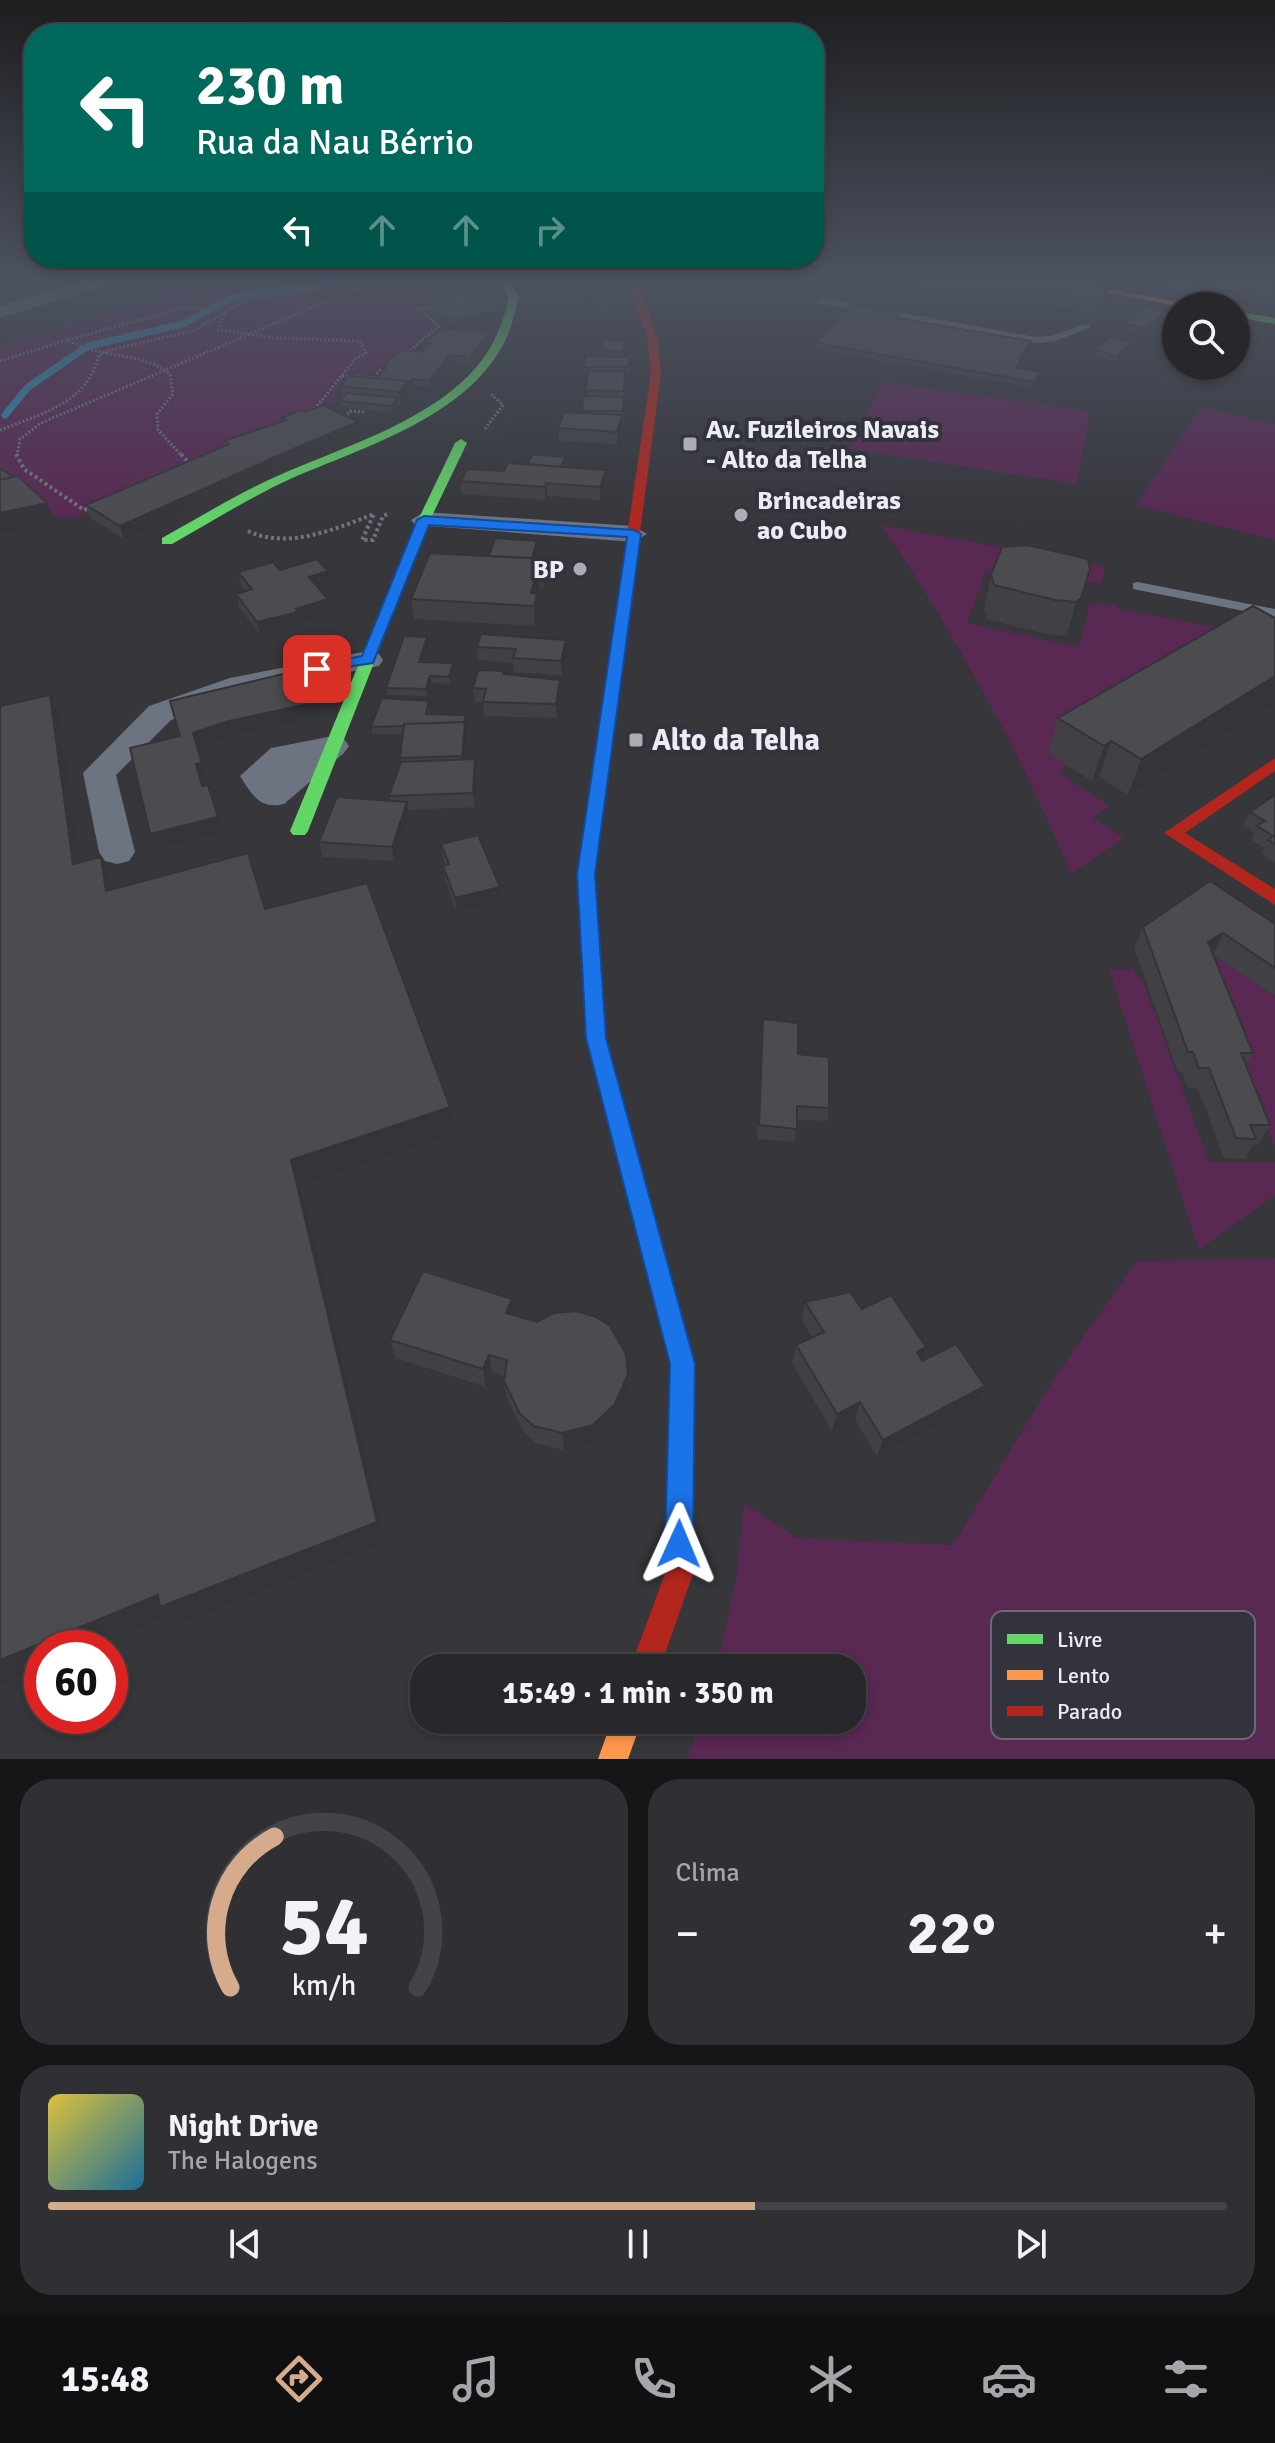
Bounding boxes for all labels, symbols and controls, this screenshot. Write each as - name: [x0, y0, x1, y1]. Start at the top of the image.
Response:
- text: 230 m: [196, 51, 344, 120]
- icon: left: [64, 56, 168, 160]
- text: Rua da Nau Bérrio: [196, 120, 474, 165]
- icon: left: [276, 208, 320, 252]
- icon: ahead: [360, 208, 404, 252]
- icon: ahead: [444, 208, 488, 252]
- icon: right: [528, 208, 572, 252]
- map controls: [1162, 292, 1250, 380]
- button: search: [1162, 292, 1250, 380]
- place label: Av. Fuzileiros Navais - Alto da Telha: [706, 414, 939, 476]
- marker: Av. Fuzileiros Navais - Alto da Telha: [681, 435, 699, 453]
- place label: Brincadeiras ao Cubo: [757, 485, 901, 547]
- marker: Brincadeiras ao Cubo: [732, 506, 750, 524]
- place label: BP: [533, 554, 564, 586]
- marker: BP: [571, 560, 589, 578]
- pin: [283, 635, 351, 703]
- icon: arrive: [295, 647, 339, 691]
- place label: Alto da Telha: [652, 722, 820, 759]
- marker: Alto da Telha: [627, 731, 645, 749]
- position arrow: [637, 1502, 721, 1586]
- legend: [991, 1611, 1255, 1739]
- text: Livre: [1057, 1626, 1103, 1653]
- speed limit sign: 60: [24, 1630, 128, 1734]
- text: Lento: [1057, 1662, 1110, 1689]
- text: 15:49 · 1 min · 350 m: [502, 1675, 774, 1712]
- text: Parado: [1057, 1698, 1122, 1725]
- text: Clima: [676, 1857, 740, 1889]
- text: 54: [279, 1876, 369, 1978]
- text: 22°: [907, 1897, 996, 1971]
- text: −: [676, 1907, 699, 1961]
- text: +: [1203, 1907, 1227, 1961]
- text: km/h: [291, 1968, 356, 2003]
- text: Night Drive: [168, 2108, 318, 2145]
- text: The Halogens: [168, 2145, 318, 2177]
- icon: previous: [223, 2222, 267, 2266]
- icon: pause: [616, 2222, 660, 2266]
- icon: next: [1009, 2222, 1053, 2266]
- icon: directions: [271, 2351, 327, 2407]
- icon: music: [448, 2351, 504, 2407]
- icon: phone: [626, 2351, 682, 2407]
- icon: climate: [803, 2351, 859, 2407]
- icon: car: [981, 2351, 1037, 2407]
- icon: filters: [1158, 2351, 1214, 2407]
- text: 15:48: [61, 2357, 149, 2402]

